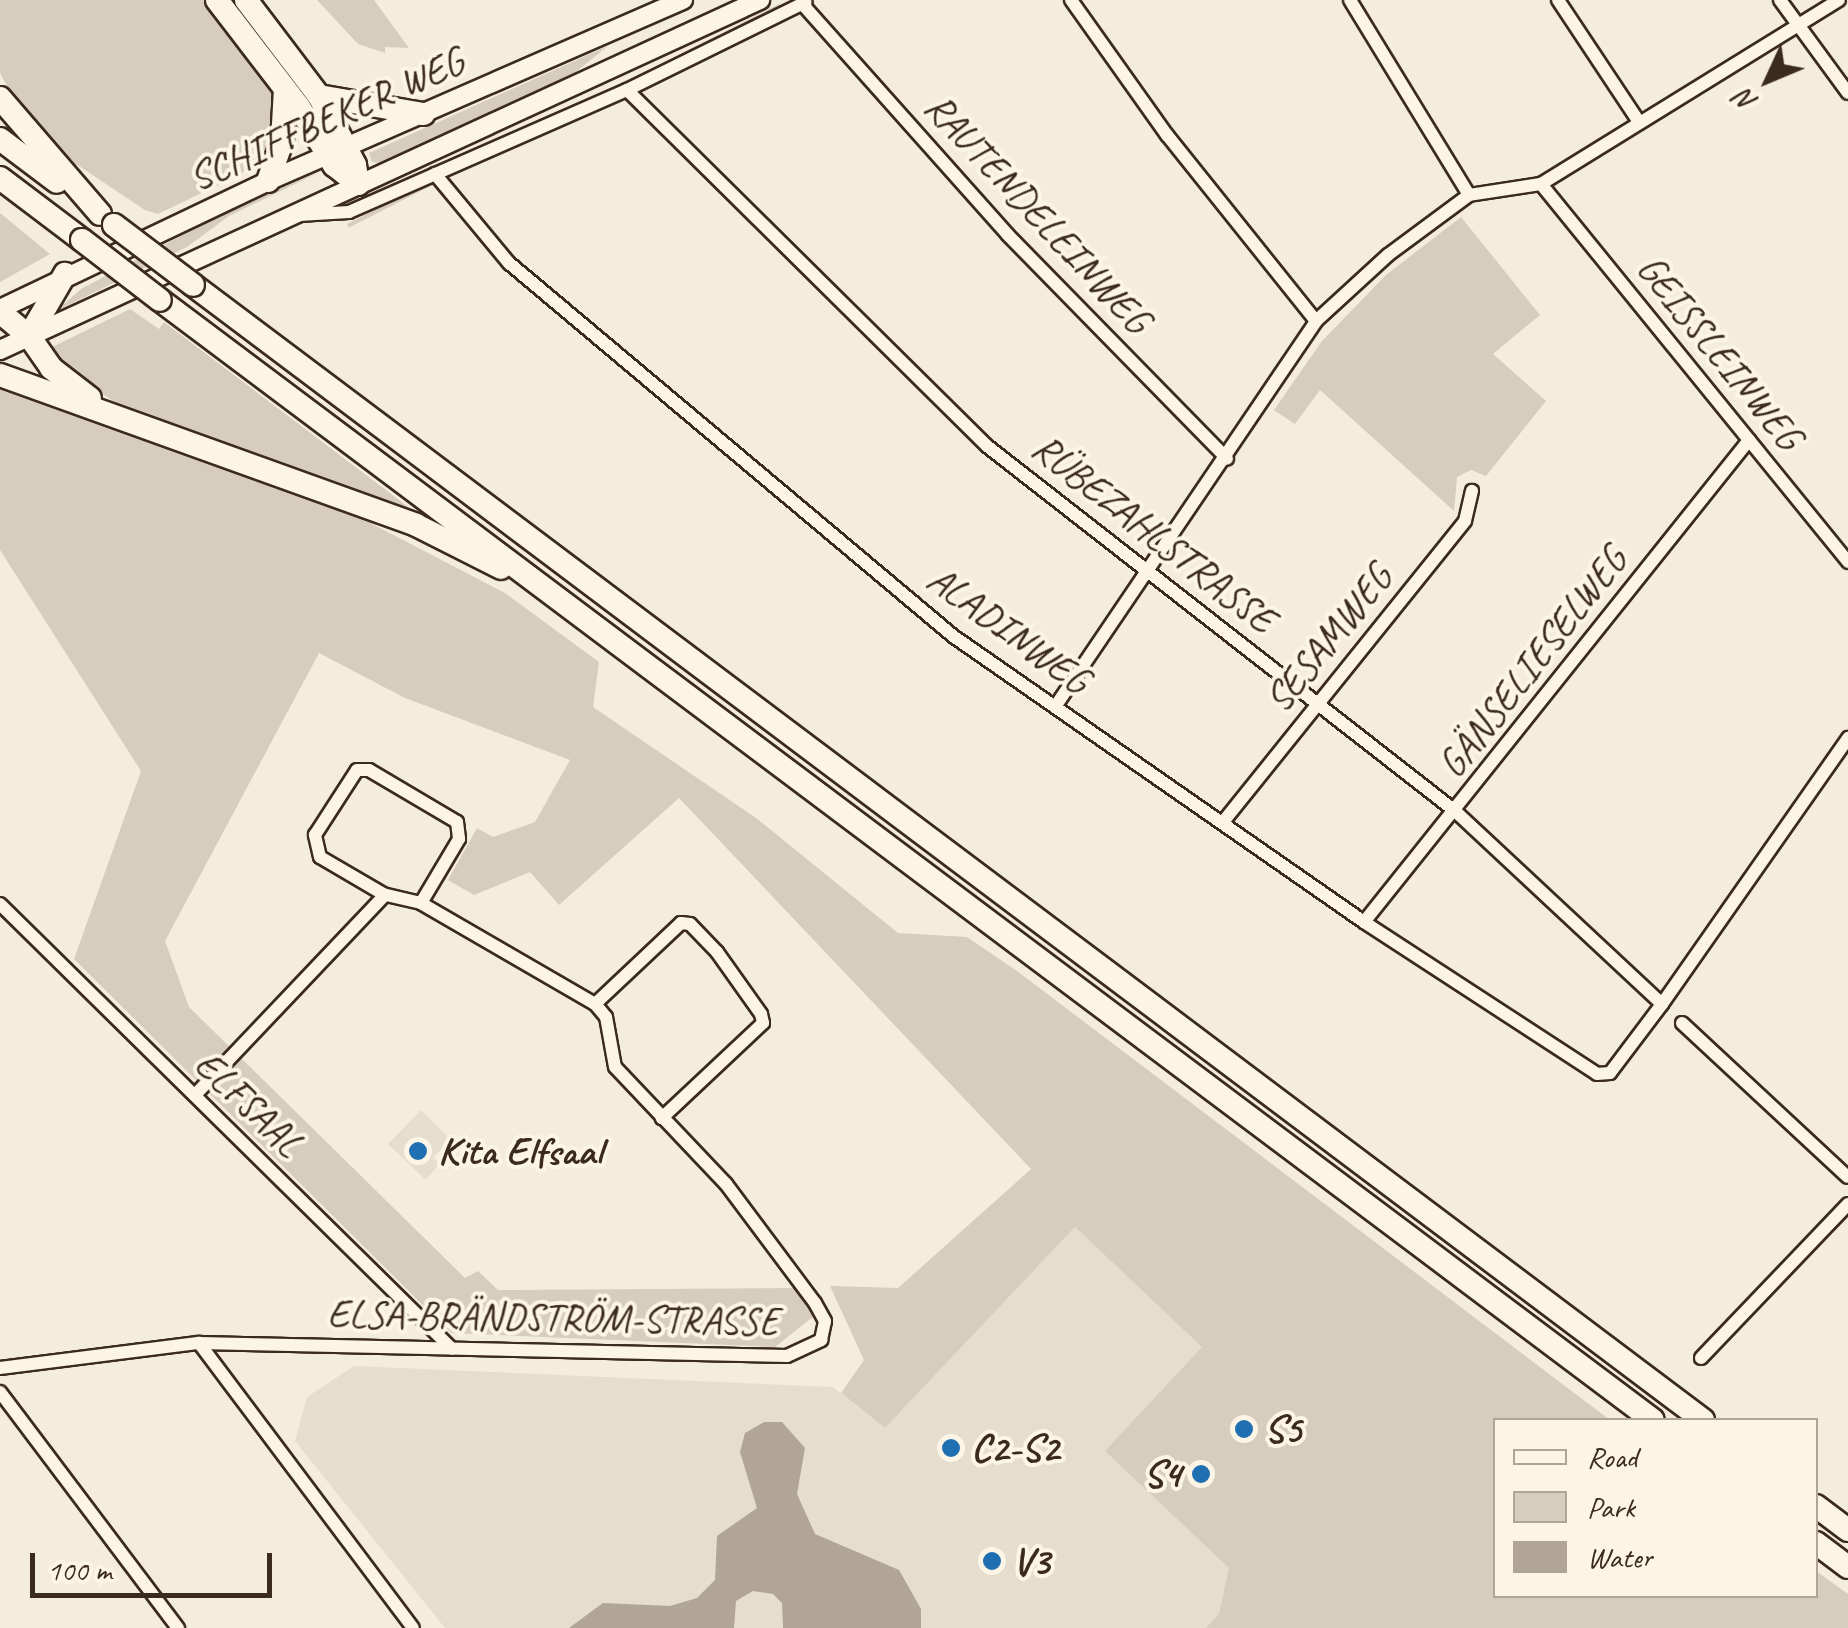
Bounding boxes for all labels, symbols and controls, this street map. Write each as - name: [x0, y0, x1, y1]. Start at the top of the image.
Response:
- north arrow: [1718, 30, 1818, 130]
- street label: SCHIFFBEKER WEG: [181, 37, 471, 201]
- street label: RAUTENDELEINWEG: [915, 83, 1161, 343]
- text: N: [1727, 83, 1765, 120]
- street label: GEISSLEINWEG: [1627, 245, 1813, 459]
- street label: RÜBEZAHLSTRASSE: [1023, 423, 1285, 643]
- street label: GÄNSELIESELWEG: [1427, 537, 1637, 787]
- street label: ALADINWEG: [919, 554, 1099, 704]
- street label: SESAMWEG: [1254, 555, 1402, 721]
- street label: ELFSAAL: [185, 1040, 313, 1166]
- place label: Kita Elfsaal: [438, 1127, 602, 1175]
- marker: Kita Elfsaal: [407, 1140, 429, 1162]
- street label: ELSA-BRÄNDSTRÖM-STRASSE: [327, 1289, 779, 1345]
- place label: S5: [1264, 1405, 1301, 1453]
- marker: S5: [1233, 1418, 1255, 1440]
- legend: [1493, 1418, 1818, 1598]
- place label: C2-S2: [971, 1424, 1059, 1472]
- marker: C2-S2: [940, 1437, 962, 1459]
- text: Road: [1587, 1438, 1637, 1476]
- place label: S4: [1143, 1450, 1181, 1498]
- marker: S4: [1190, 1463, 1212, 1485]
- text: Park: [1587, 1488, 1635, 1526]
- scale bar: [35, 1533, 278, 1595]
- place label: V3: [1012, 1537, 1050, 1585]
- text: Water: [1587, 1538, 1652, 1576]
- marker: V3: [981, 1550, 1003, 1572]
- text: 100 m: [47, 1551, 112, 1589]

